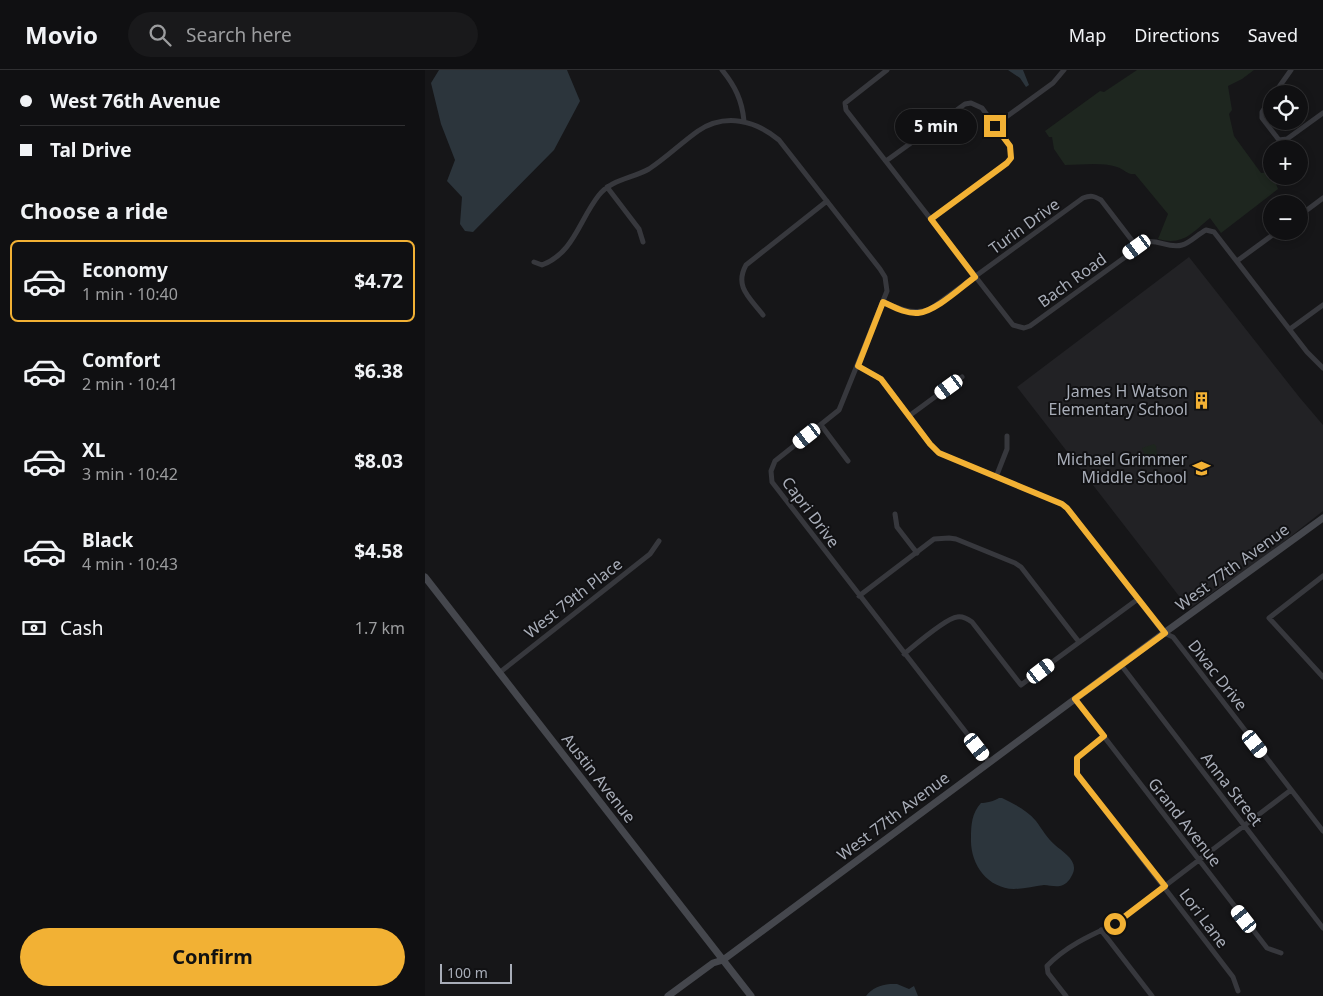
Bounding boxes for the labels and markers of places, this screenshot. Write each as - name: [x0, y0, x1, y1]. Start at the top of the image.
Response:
- place label: James H Watson Elementary School: [1049, 380, 1188, 420]
- building icon: James H Watson Elementary School: [1192, 390, 1212, 410]
- place label: Michael Grimmer Middle School: [1057, 448, 1187, 488]
- school or university icon: Michael Grimmer Middle School: [1191, 458, 1211, 478]

